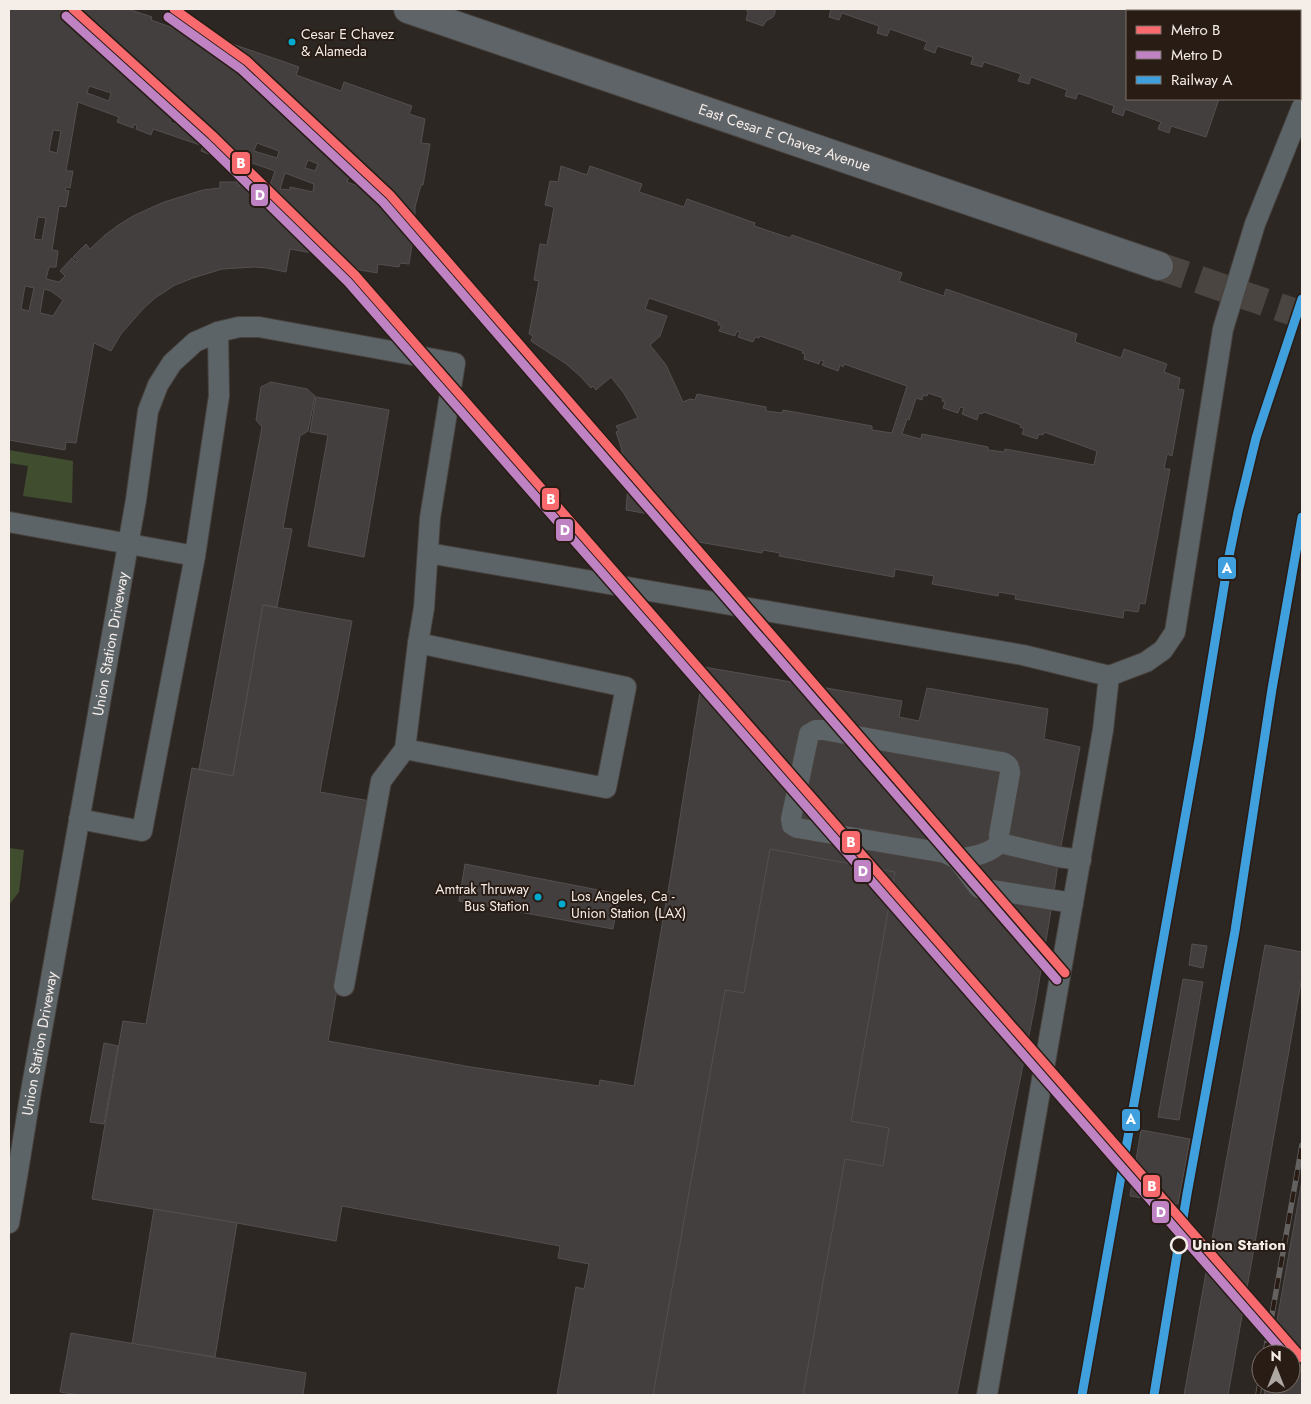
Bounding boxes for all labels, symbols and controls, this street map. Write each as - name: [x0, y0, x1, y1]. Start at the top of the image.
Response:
- legend: [1126, 10, 1301, 100]
- text: Metro B: [1171, 19, 1220, 41]
- place label: Cesar E Chavez & Alameda: [301, 24, 395, 61]
- marker: Cesar E Chavez & Alameda: [287, 37, 297, 47]
- text: Metro D: [1171, 44, 1222, 66]
- text: Railway A: [1171, 69, 1232, 91]
- street label: East Cesar E Chavez Avenue: [695, 98, 874, 178]
- line badge: B: [231, 151, 251, 175]
- text: B: [236, 153, 246, 173]
- line badge: D: [250, 183, 269, 207]
- text: D: [255, 185, 265, 205]
- line badge: B: [541, 487, 560, 511]
- text: B: [546, 489, 556, 509]
- line badge: D: [555, 518, 574, 542]
- text: D: [560, 520, 570, 540]
- line badge: A: [1217, 556, 1237, 580]
- text: A: [1221, 558, 1233, 578]
- street label: Union Station Driveway: [87, 570, 134, 718]
- line badge: B: [841, 830, 861, 854]
- text: B: [846, 832, 856, 852]
- line badge: D: [853, 859, 872, 883]
- text: D: [858, 861, 868, 881]
- place label: Amtrak Thruway Bus Station: [435, 879, 530, 916]
- place label: Los Angeles, Ca - Union Station (LAX): [571, 886, 686, 923]
- marker: Amtrak Thruway Bus Station: [533, 892, 543, 902]
- marker: Los Angeles, Ca - Union Station (LAX): [557, 899, 567, 909]
- street label: Union Station Driveway: [16, 969, 63, 1117]
- line badge: A: [1121, 1108, 1141, 1132]
- text: A: [1125, 1109, 1137, 1129]
- line badge: B: [1142, 1174, 1161, 1198]
- text: B: [1147, 1176, 1157, 1196]
- line badge: D: [1151, 1200, 1170, 1224]
- text: D: [1156, 1202, 1166, 1222]
- place label: Union Station: [1192, 1234, 1286, 1256]
- marker: Union Station: [1170, 1236, 1188, 1254]
- north arrow: [1251, 1344, 1301, 1394]
- text: N: [1270, 1346, 1282, 1366]

